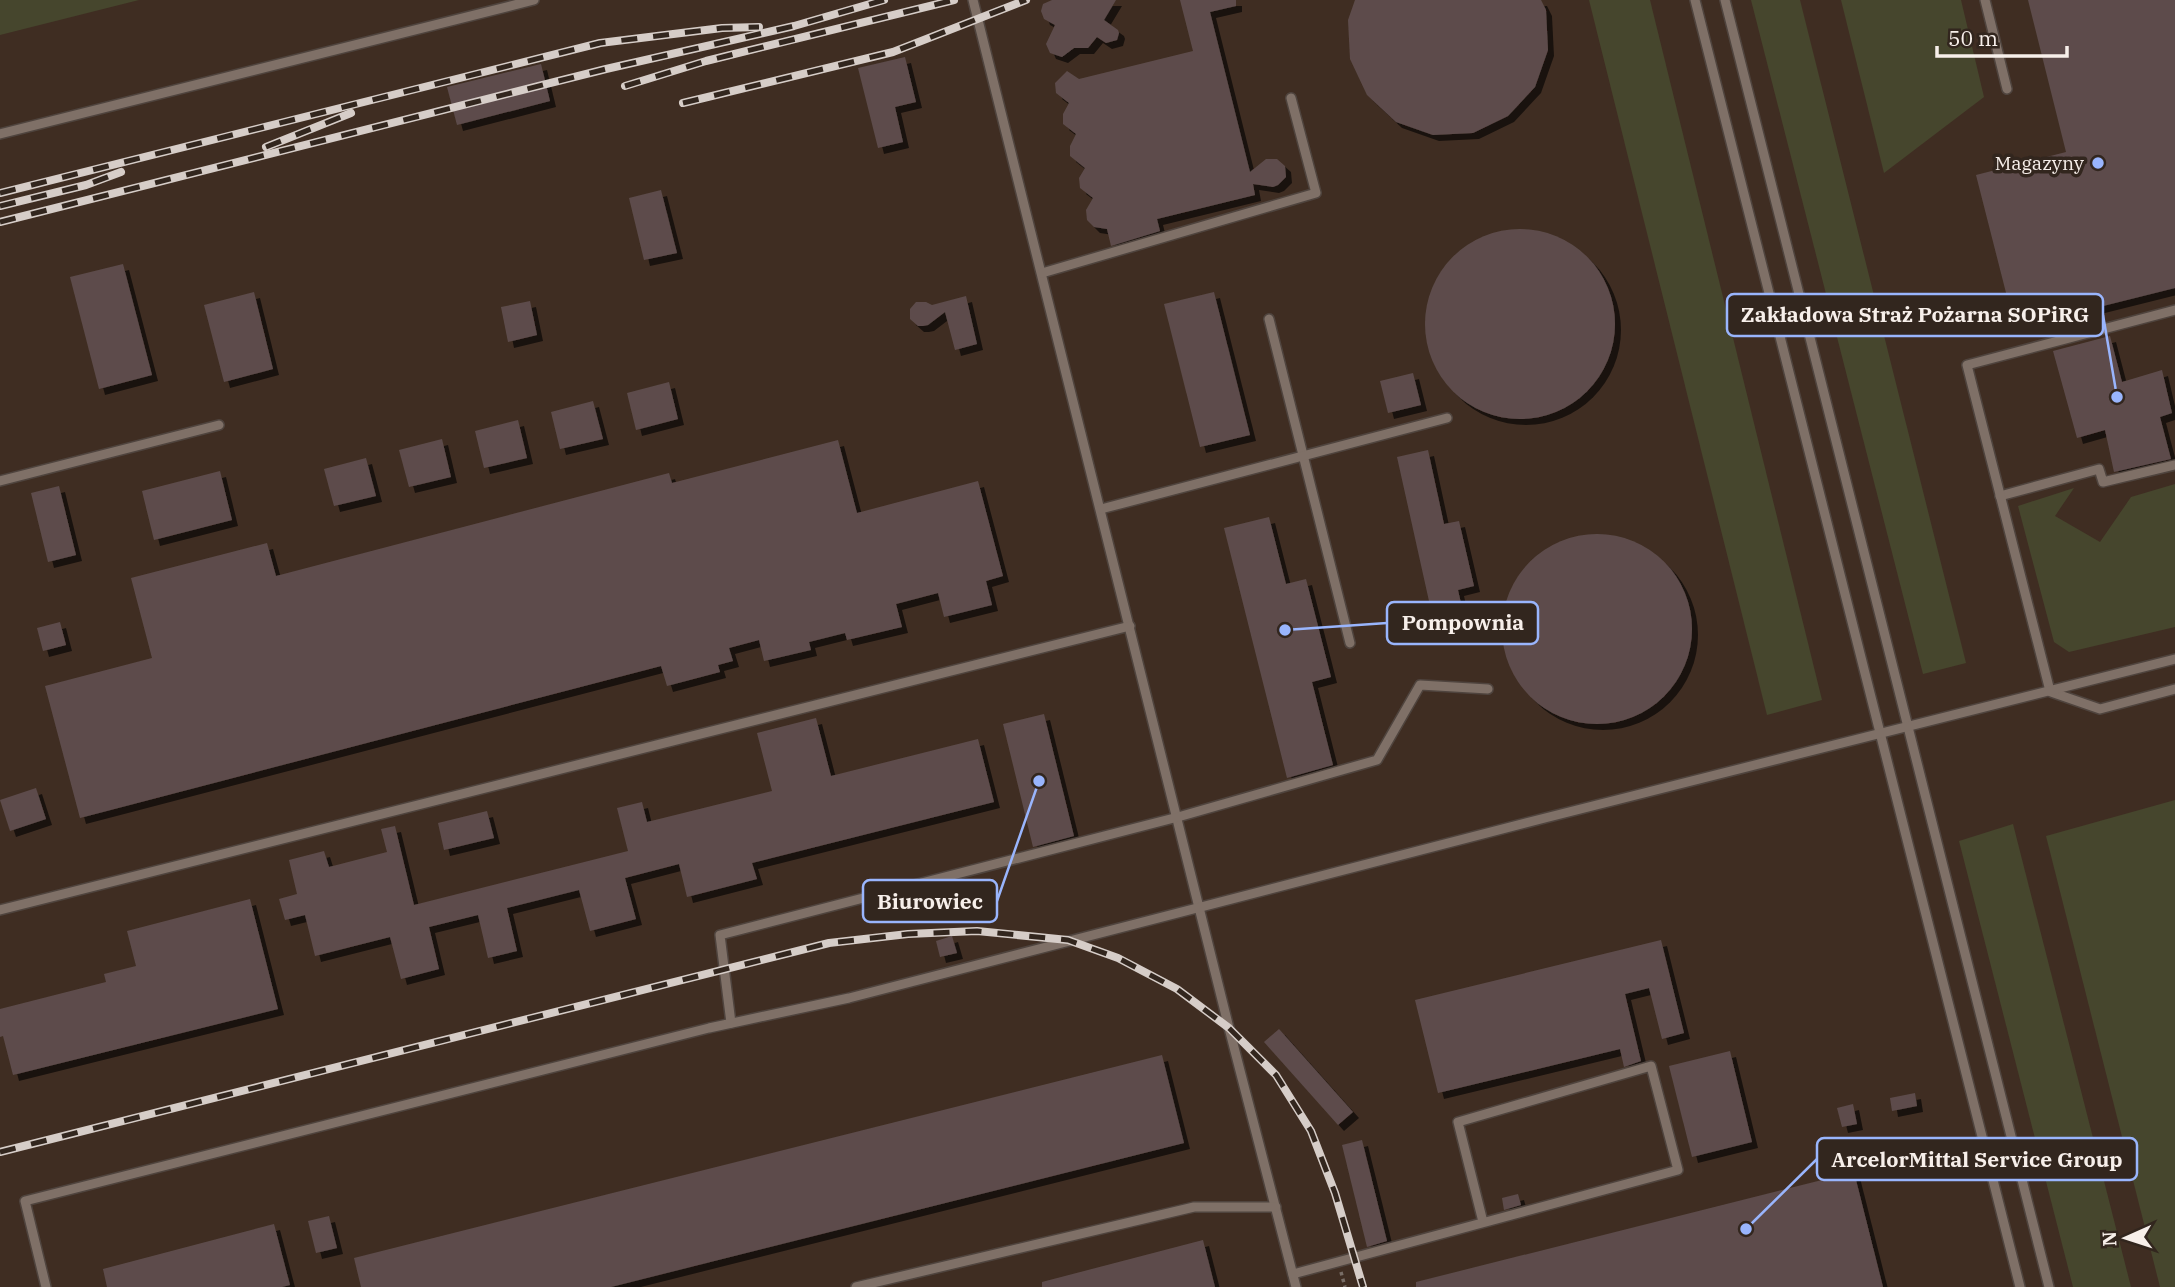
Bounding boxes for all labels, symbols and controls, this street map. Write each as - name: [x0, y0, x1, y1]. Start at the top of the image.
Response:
- scale bar: [1937, 14, 2066, 58]
- text: 50 m: [1948, 24, 1998, 52]
- place label: Magazyny: [1995, 151, 2085, 175]
- marker: Magazyny: [2090, 155, 2106, 171]
- callout: Zakładowa Straż Pożarna SOPiRG: [1727, 294, 2103, 336]
- text: Zakładowa Straż Pożarna SOPiRG: [1741, 300, 2089, 328]
- callout: Pompownia: [1387, 602, 1538, 644]
- text: Pompownia: [1402, 608, 1524, 636]
- callout: Biurowiec: [863, 880, 997, 922]
- text: Biurowiec: [877, 887, 983, 915]
- callout: ArcelorMittal Service Group: [1817, 1138, 2137, 1180]
- text: ArcelorMittal Service Group: [1831, 1145, 2123, 1173]
- north arrow: [2091, 1203, 2161, 1273]
- text: N: [2097, 1231, 2121, 1247]

